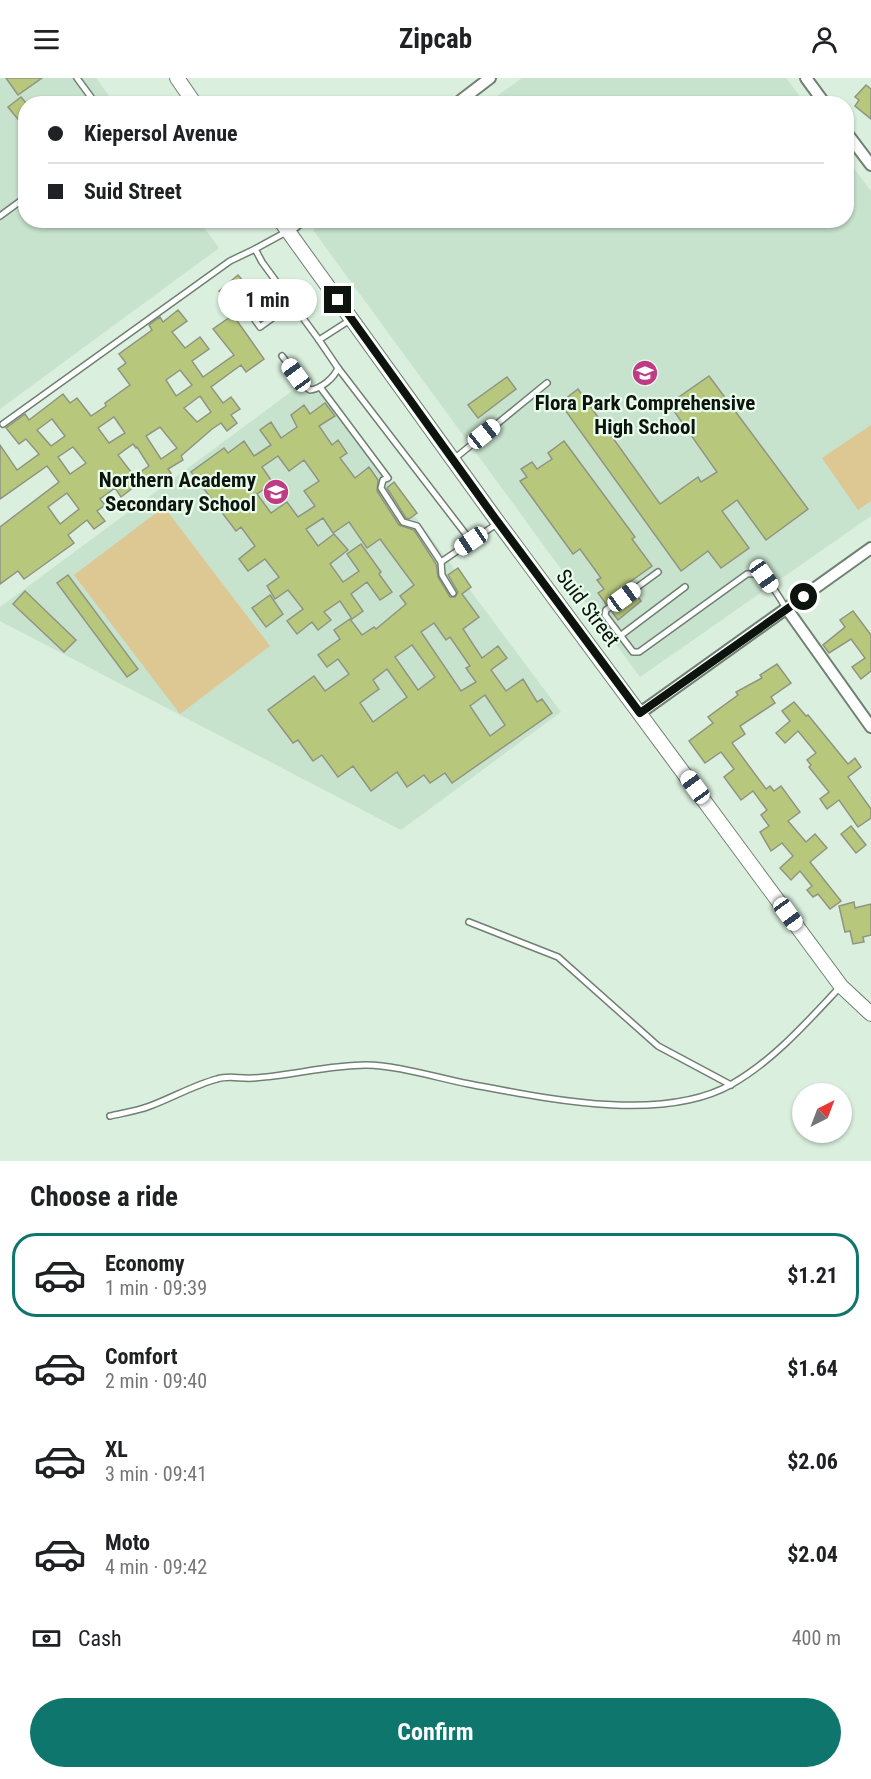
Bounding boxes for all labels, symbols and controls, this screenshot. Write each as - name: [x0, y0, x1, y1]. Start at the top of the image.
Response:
- icon: menu: [30, 23, 63, 56]
- text: Zipcab: [399, 23, 472, 55]
- icon: person: [808, 23, 841, 56]
- text: Kiepersol Avenue: [84, 121, 238, 146]
- text: Suid Street: [84, 179, 182, 204]
- callout: 1 min: [218, 279, 317, 321]
- route end: [324, 286, 351, 313]
- text: 1 min: [245, 288, 290, 312]
- car: [278, 355, 314, 395]
- school or university icon: Flora Park Comprehensive High School: [630, 358, 660, 388]
- place label: Flora Park Comprehensive High School: [535, 391, 755, 439]
- car: [464, 416, 504, 452]
- place label: Northern Academy Secondary School: [99, 468, 257, 516]
- school or university icon: Northern Academy Secondary School: [261, 477, 291, 507]
- car: [451, 523, 491, 559]
- car: [746, 556, 782, 596]
- street label: Suid Street: [551, 565, 625, 651]
- car: [604, 579, 644, 615]
- route start: [790, 583, 817, 610]
- car: [677, 767, 713, 807]
- car: [770, 894, 806, 934]
- north arrow: [792, 1083, 852, 1143]
- map controls: [792, 1083, 852, 1143]
- text: Choose a ride: [30, 1181, 178, 1213]
- icon: car: [33, 1248, 87, 1302]
- text: Economy: [105, 1251, 185, 1276]
- text: $1.21: [787, 1263, 838, 1288]
- text: 1 min · 09:39: [105, 1276, 207, 1300]
- icon: car: [33, 1341, 87, 1395]
- text: Comfort: [105, 1344, 178, 1369]
- text: $1.64: [787, 1356, 838, 1381]
- text: 2 min · 09:40: [105, 1369, 207, 1393]
- icon: car: [33, 1434, 87, 1488]
- text: XL: [105, 1437, 128, 1462]
- text: $2.06: [787, 1449, 838, 1474]
- text: 3 min · 09:41: [105, 1462, 207, 1486]
- icon: car: [33, 1527, 87, 1581]
- text: Moto: [105, 1530, 150, 1555]
- text: $2.04: [787, 1542, 838, 1567]
- text: 4 min · 09:42: [105, 1555, 207, 1579]
- icon: cash: [30, 1622, 63, 1655]
- text: Cash: [78, 1626, 122, 1651]
- text: 400 m: [792, 1626, 841, 1650]
- button: Confirm: [30, 1698, 841, 1767]

